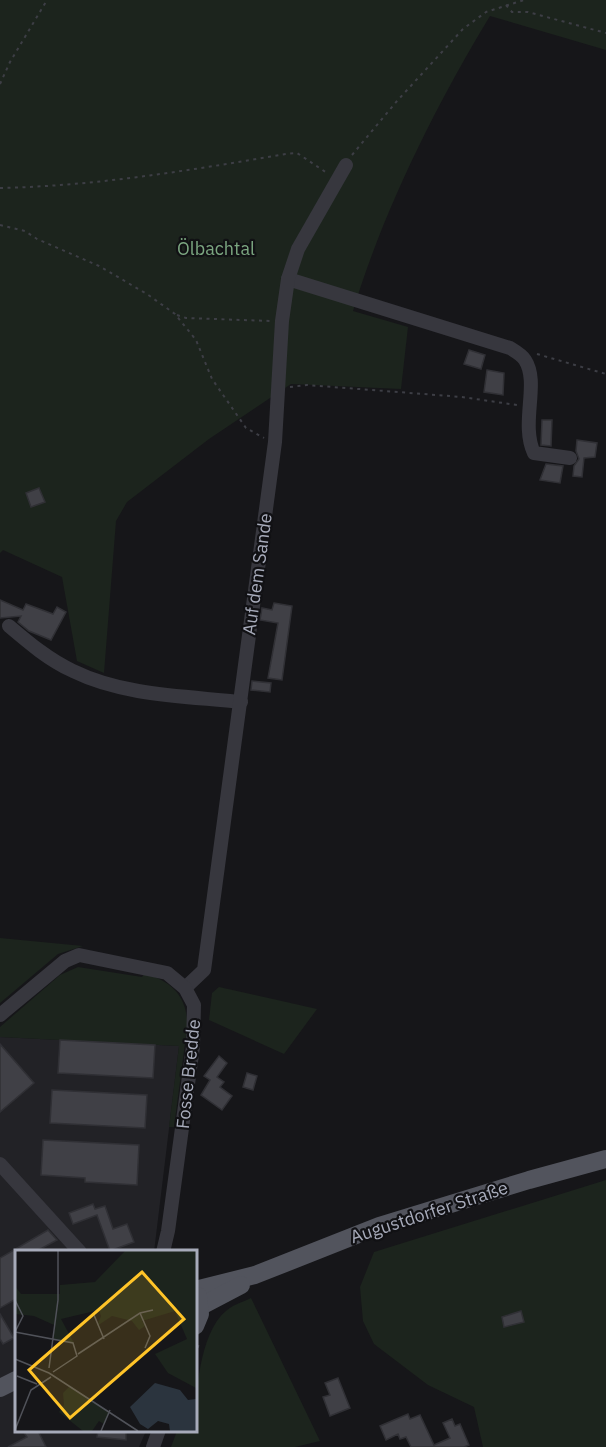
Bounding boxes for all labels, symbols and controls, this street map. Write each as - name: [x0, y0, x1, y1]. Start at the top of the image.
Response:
- park label: Ölbachtal: [177, 237, 255, 260]
- street label: Auf dem Sande: [237, 512, 277, 636]
- street label: Fosse Bredde: [171, 1018, 205, 1130]
- street label: Augustdorfer Straße: [347, 1176, 511, 1248]
- inset map: [15, 1250, 196, 1432]

